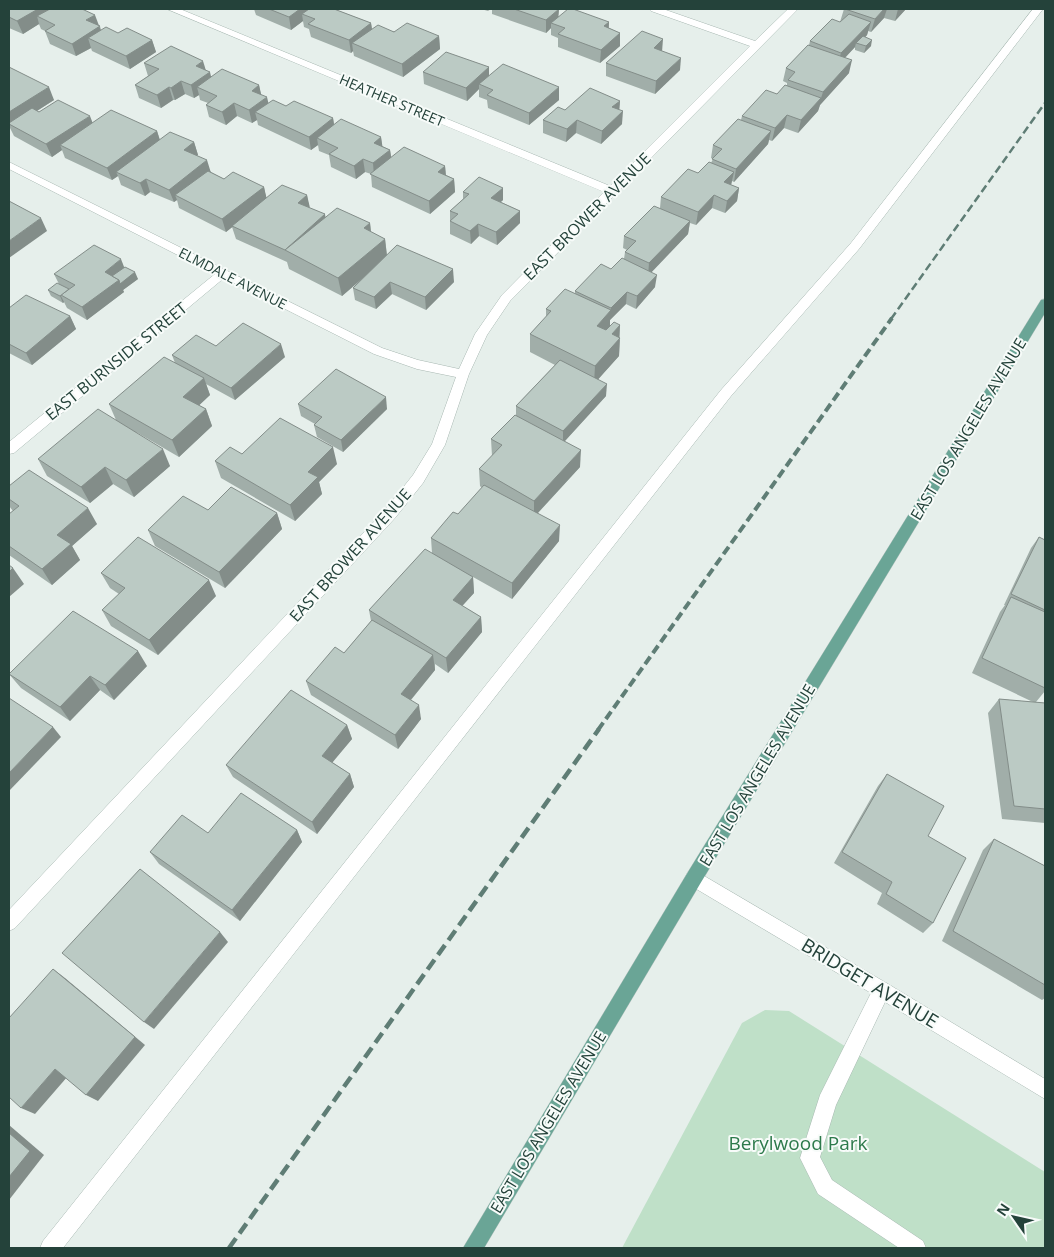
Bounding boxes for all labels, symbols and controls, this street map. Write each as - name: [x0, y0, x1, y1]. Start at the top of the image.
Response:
- street label: HEATHER STREET: [337, 69, 448, 131]
- street label: EAST BROWER AVENUE: [518, 147, 656, 285]
- street label: ELMDALE AVENUE: [176, 243, 290, 313]
- street label: EAST BURNSIDE STREET: [40, 297, 192, 425]
- street label: EAST LOS ANGELES AVENUE: [905, 334, 1031, 524]
- street label: EAST BROWER AVENUE: [284, 484, 416, 626]
- street label: EAST LOS ANGELES AVENUE: [694, 680, 820, 870]
- street label: BRIDGET AVENUE: [797, 932, 943, 1034]
- street label: EAST LOS ANGELES AVENUE: [485, 1027, 611, 1217]
- park label: Berylwood Park: [729, 1130, 867, 1156]
- north arrow: [989, 1192, 1039, 1242]
- text: N: [992, 1199, 1014, 1219]

